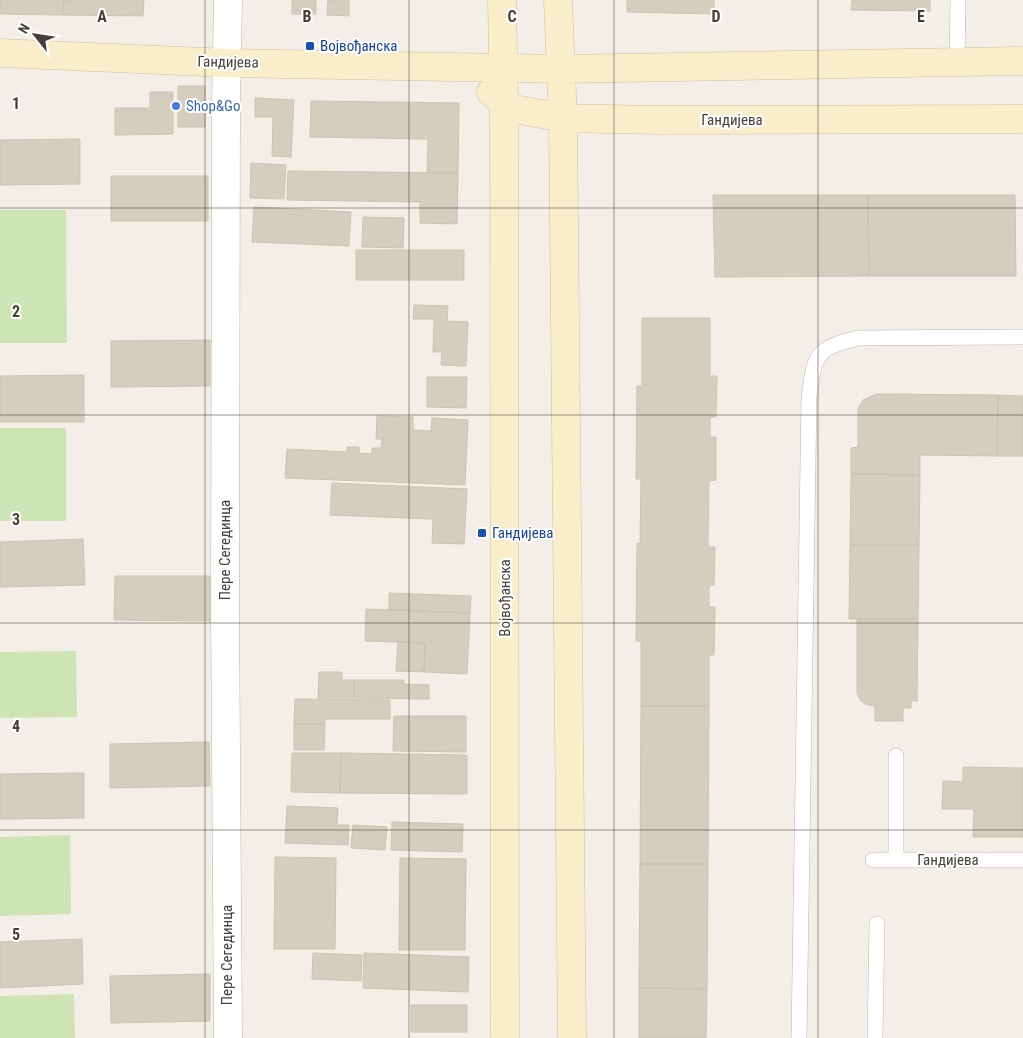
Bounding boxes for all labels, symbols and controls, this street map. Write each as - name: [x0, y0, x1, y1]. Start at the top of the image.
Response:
- text: A: [97, 7, 107, 26]
- text: B: [303, 7, 312, 26]
- text: C: [507, 7, 517, 26]
- text: D: [711, 7, 721, 26]
- text: E: [917, 7, 925, 26]
- north arrow: [10, 10, 60, 60]
- text: N: [15, 21, 33, 36]
- place label: Војвођанска: [320, 37, 398, 55]
- marker: Војвођанска: [304, 40, 316, 52]
- street label: Гандијева: [197, 52, 259, 72]
- text: 1: [12, 94, 20, 113]
- place label: Shop&Go: [186, 97, 241, 115]
- marker: Shop&Go: [170, 100, 182, 112]
- street label: Гандијева: [701, 111, 763, 129]
- text: 2: [12, 302, 20, 321]
- street label: Пере Сегединца: [216, 500, 234, 600]
- text: 3: [12, 510, 20, 529]
- place label: Гандијева: [492, 524, 553, 542]
- marker: Гандијева: [476, 527, 488, 539]
- street label: Војвођанска: [496, 559, 514, 637]
- text: 4: [12, 717, 20, 736]
- street label: Гандијева: [917, 851, 979, 869]
- street label: Пере Сегединца: [218, 905, 236, 1005]
- text: 5: [12, 925, 20, 944]

